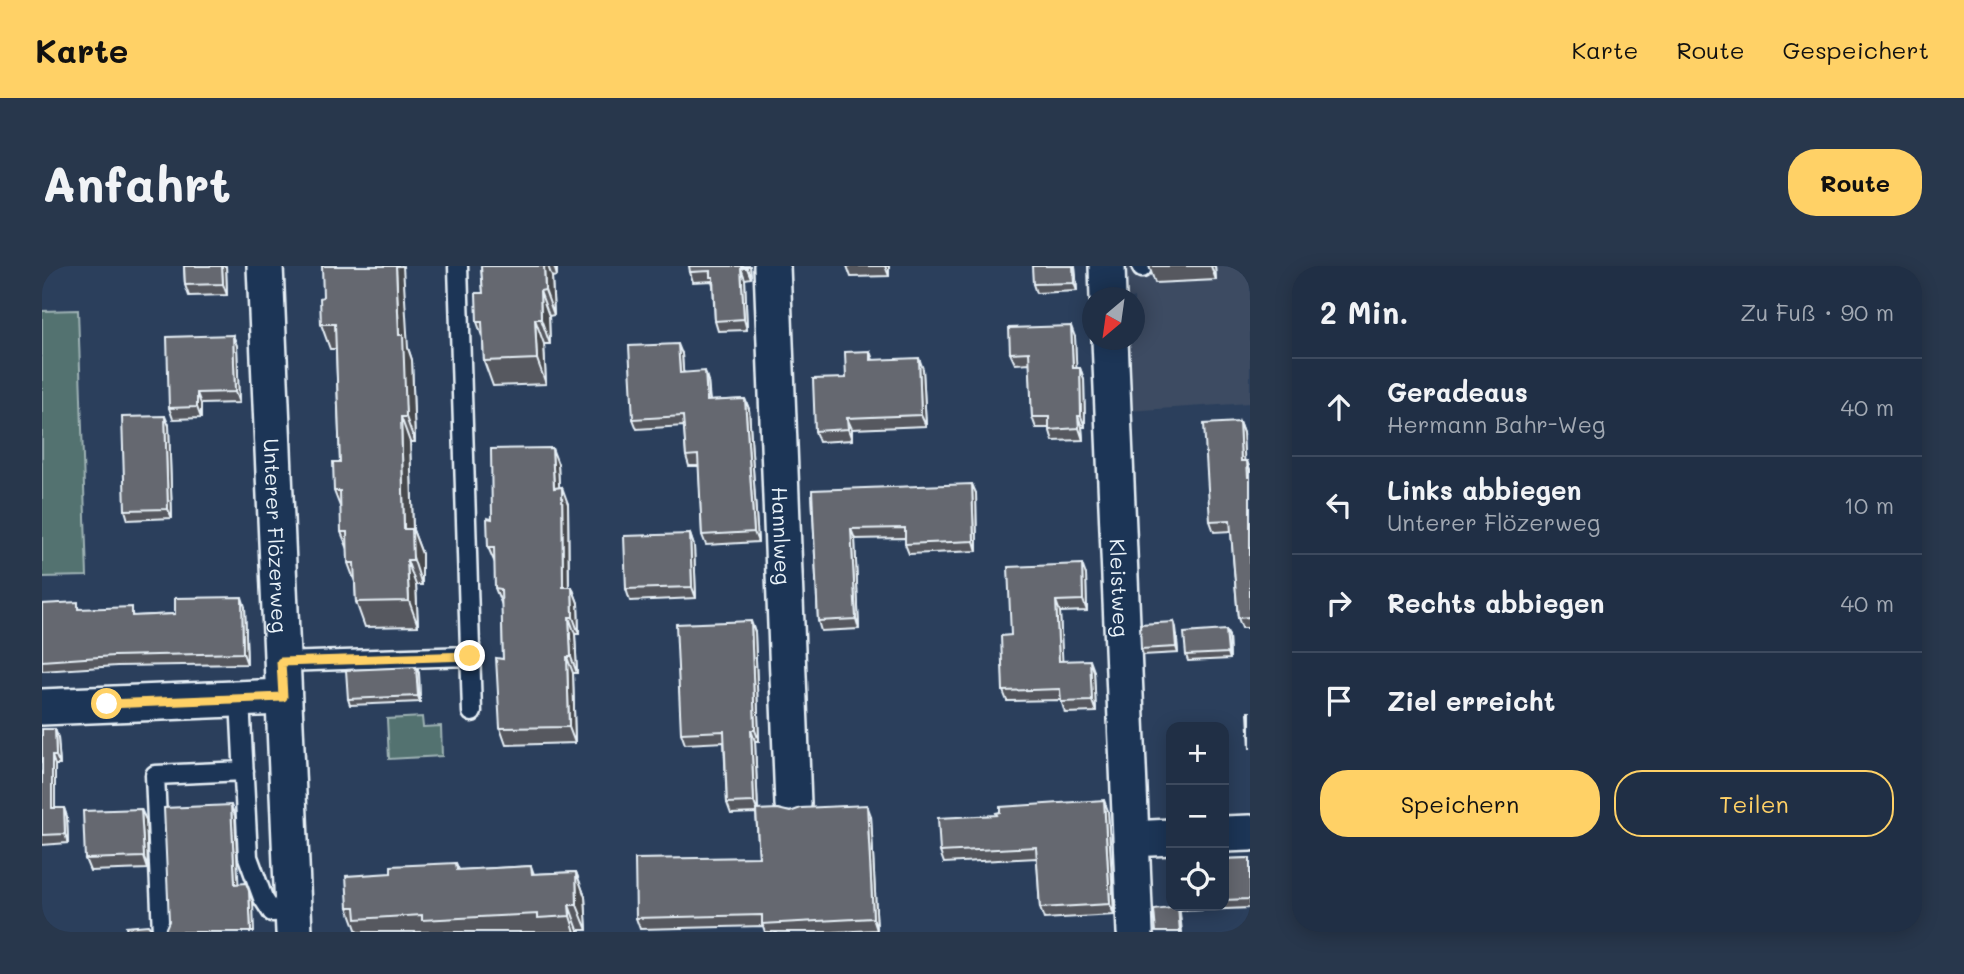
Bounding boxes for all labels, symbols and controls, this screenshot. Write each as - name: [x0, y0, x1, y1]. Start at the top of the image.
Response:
- text: Karte: [35, 28, 129, 71]
- text: Karte: [1571, 34, 1638, 65]
- text: Route: [1676, 34, 1745, 65]
- text: Gespeichert: [1783, 34, 1929, 65]
- button: Route: [1788, 149, 1922, 216]
- text: Anfahrt: [42, 151, 231, 214]
- north arrow: [1082, 287, 1145, 350]
- text: 2 Min.: [1320, 292, 1408, 332]
- text: Zu Fuß · 90 m: [1740, 297, 1894, 327]
- text: Geradeaus: [1387, 375, 1528, 409]
- icon: ahead: [1320, 388, 1358, 426]
- text: 40 m: [1841, 392, 1894, 422]
- text: Hermann Bahr-Weg: [1387, 409, 1605, 439]
- street label: Unterer Flözerweg: [259, 438, 294, 634]
- text: Links abbiegen: [1387, 473, 1582, 507]
- street label: Hannlweg: [767, 486, 798, 585]
- icon: left: [1320, 486, 1358, 524]
- text: 10 m: [1844, 490, 1894, 520]
- text: Unterer Flözerweg: [1387, 507, 1600, 537]
- street label: Kleistweg: [1105, 538, 1136, 638]
- icon: right: [1320, 584, 1358, 622]
- text: Rechts abbiegen: [1387, 586, 1604, 620]
- text: 40 m: [1841, 588, 1894, 618]
- route end: [454, 640, 485, 671]
- icon: arrive: [1320, 682, 1358, 720]
- text: Ziel erreicht: [1387, 684, 1555, 718]
- route start: [91, 688, 122, 719]
- map controls: [1166, 722, 1229, 911]
- button: +: [1166, 722, 1229, 785]
- button: Speichern: [1320, 770, 1600, 837]
- button: Teilen: [1614, 770, 1894, 837]
- button: −: [1166, 785, 1229, 848]
- button: locate: [1166, 848, 1229, 911]

